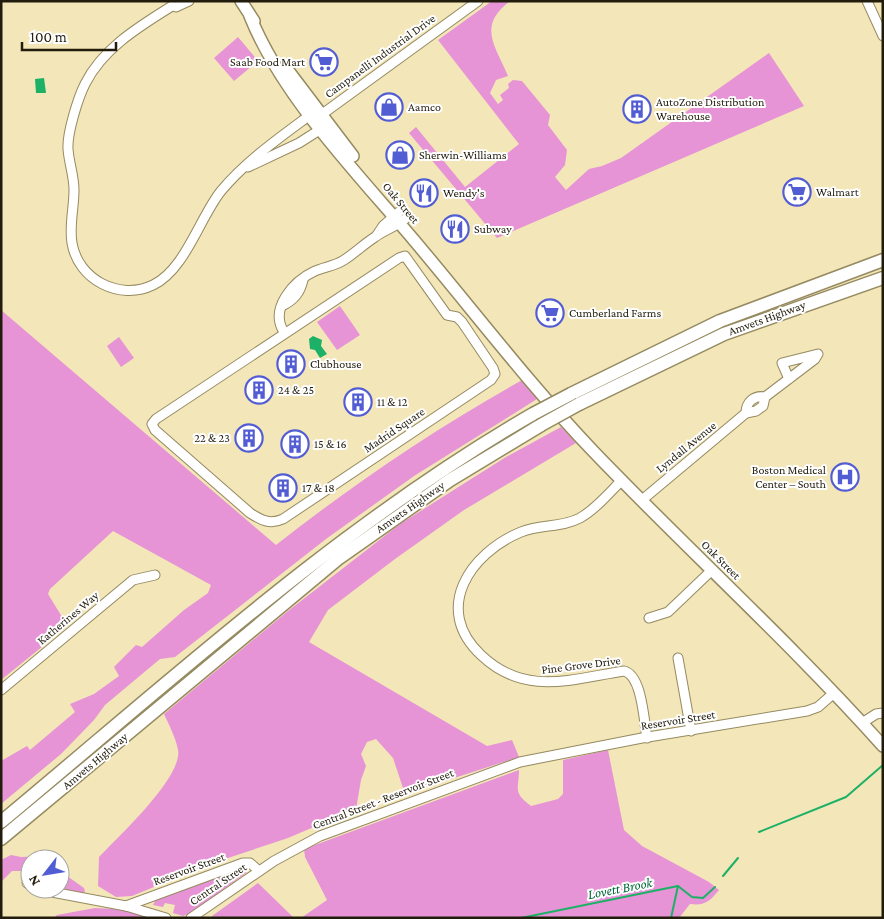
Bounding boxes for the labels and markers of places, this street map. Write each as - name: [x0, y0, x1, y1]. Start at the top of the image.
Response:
- supermarket icon: Saab Food Mart: [309, 47, 339, 77]
- place label: Saab Food Mart: [230, 55, 306, 69]
- shop icon: Aamco: [374, 92, 404, 122]
- building icon: AutoZone Distribution Warehouse: [622, 94, 652, 124]
- place label: AutoZone Distribution Warehouse: [656, 95, 765, 123]
- place label: Aamco: [408, 100, 441, 114]
- shop icon: Sherwin-Williams: [385, 140, 415, 170]
- place label: Sherwin-Williams: [419, 148, 507, 162]
- supermarket icon: Walmart: [782, 177, 812, 207]
- restaurant icon: Wendy's: [409, 178, 439, 208]
- place label: Walmart: [816, 185, 860, 199]
- place label: Wendy's: [443, 186, 485, 200]
- restaurant icon: Subway: [440, 214, 470, 244]
- place label: Subway: [474, 222, 512, 236]
- supermarket icon: Cumberland Farms: [535, 298, 565, 328]
- place label: Cumberland Farms: [569, 306, 661, 320]
- building icon: Clubhouse: [276, 349, 306, 379]
- place label: Clubhouse: [310, 357, 362, 371]
- building icon: 24 & 25: [244, 375, 274, 405]
- place label: 24 & 25: [278, 383, 314, 397]
- building icon: 11 & 12: [343, 387, 373, 417]
- place label: 11 & 12: [377, 395, 408, 409]
- building icon: 22 & 23: [234, 423, 264, 453]
- building icon: 15 & 16: [280, 429, 310, 459]
- place label: 22 & 23: [194, 431, 230, 445]
- place label: 15 & 16: [314, 437, 347, 451]
- hospital icon: Boston Medical Center – South: [830, 462, 860, 492]
- place label: Boston Medical Center – South: [752, 463, 827, 491]
- building icon: 17 & 18: [268, 473, 298, 503]
- place label: 17 & 18: [302, 481, 335, 495]

